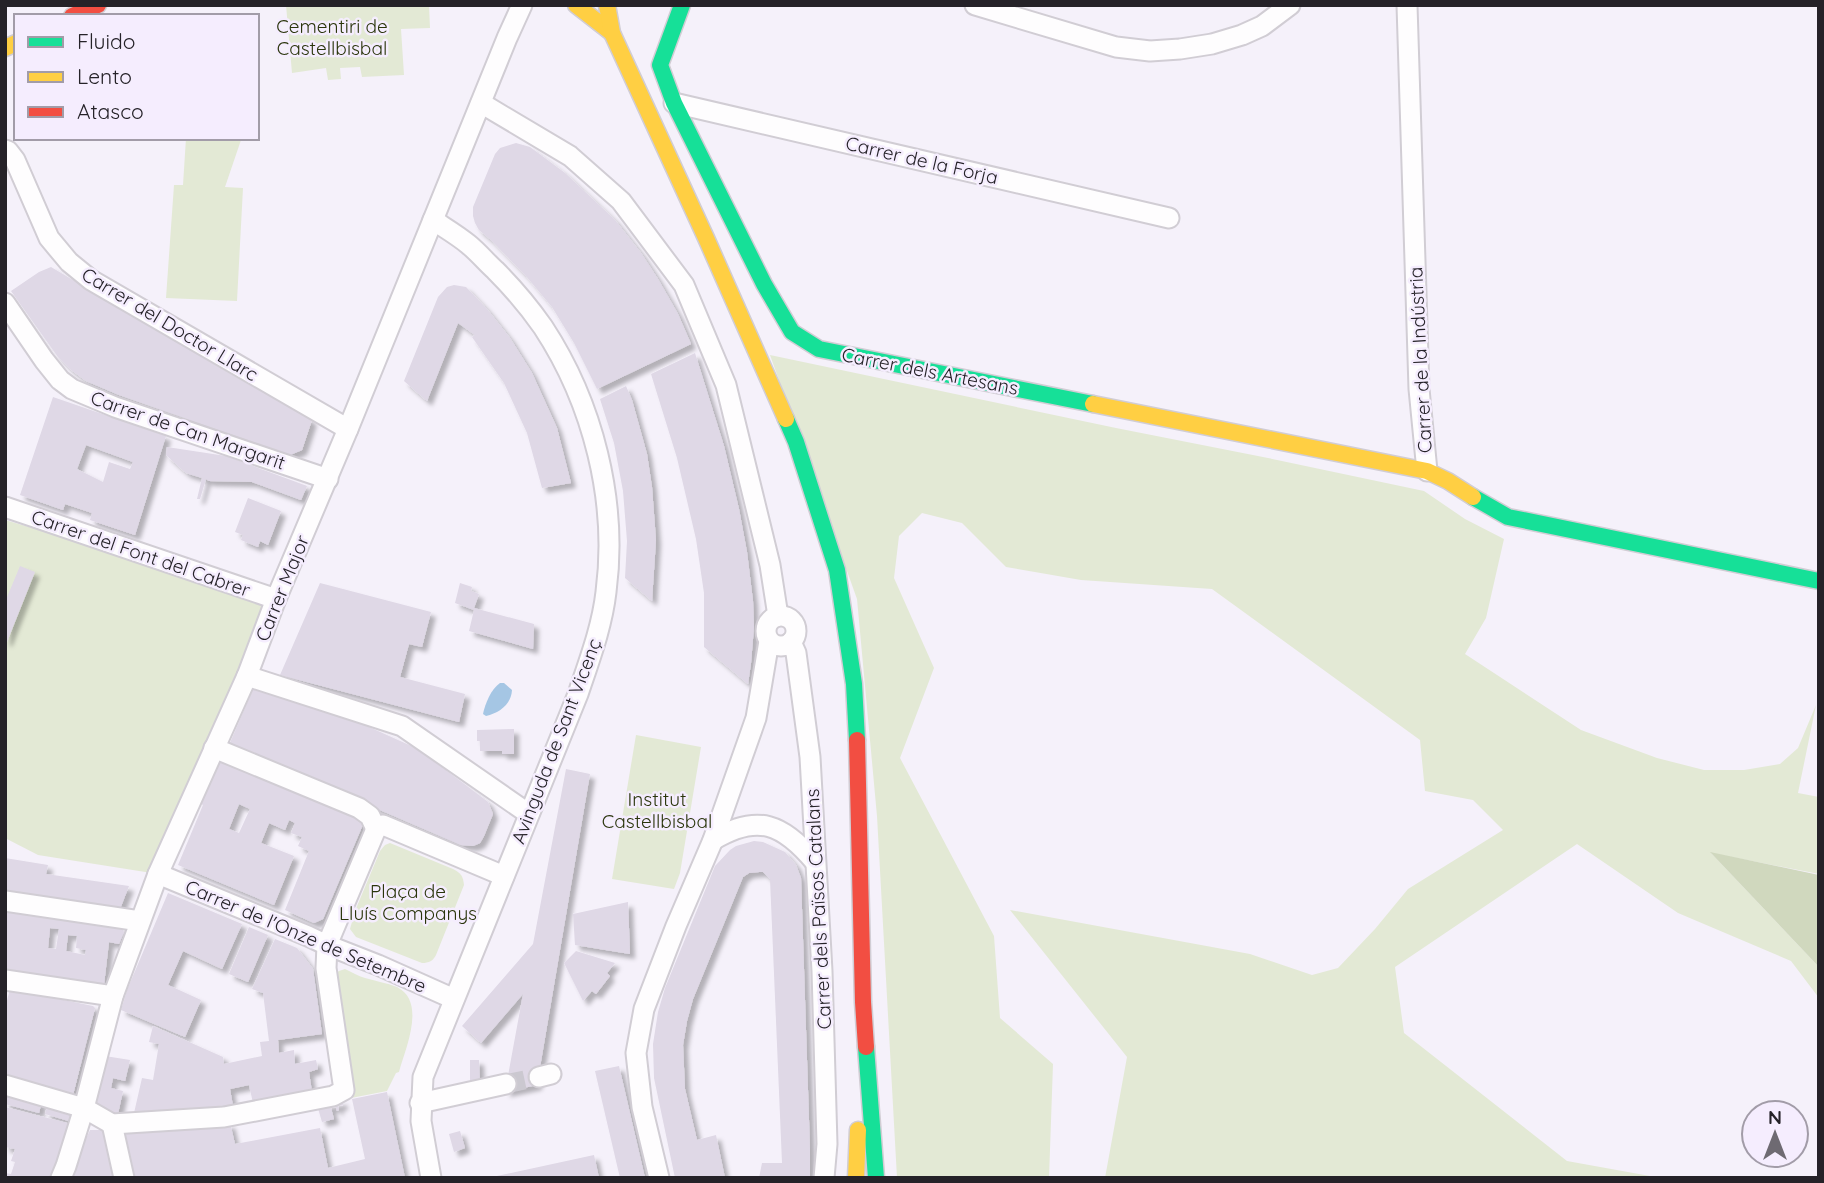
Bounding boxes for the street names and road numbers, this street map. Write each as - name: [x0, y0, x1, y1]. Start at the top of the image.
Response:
- street label: Carrer de la Forja: [843, 131, 1001, 189]
- street label: Carrer del Doctor Llarc: [78, 262, 263, 386]
- street label: Carrer de la Indústria: [1403, 266, 1437, 454]
- street label: Carrer dels Artesans: [840, 342, 1020, 400]
- street label: Carrer de Can Margarit: [88, 385, 288, 475]
- street label: Carrer del Font del Cabrer: [28, 504, 254, 602]
- street label: Carrer Major: [250, 531, 314, 645]
- street label: Avinguda de Sant Vicenç: [506, 635, 606, 847]
- street label: Carrer dels Països Catalans: [800, 788, 836, 1030]
- street label: Carrer de l'Onze de Setembre: [182, 874, 430, 998]

